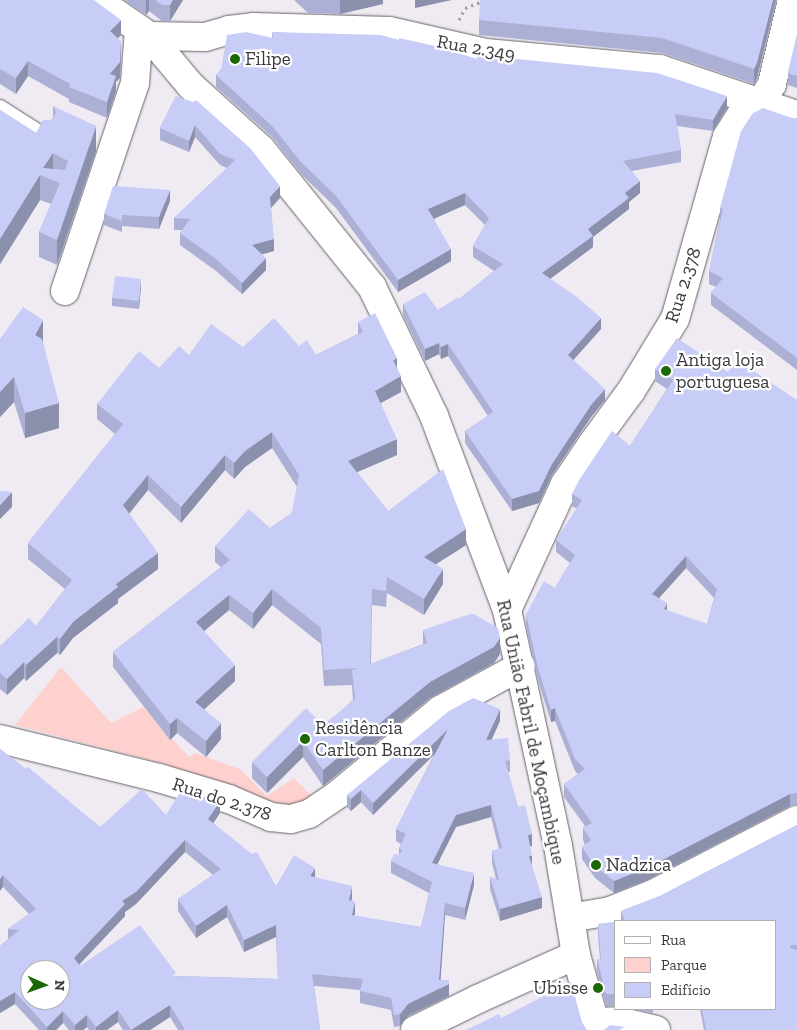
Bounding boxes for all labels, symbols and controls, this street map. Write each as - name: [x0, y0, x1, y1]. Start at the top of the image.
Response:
- street label: Rua 2.349: [435, 30, 517, 66]
- place label: Filipe: [245, 48, 291, 70]
- marker: Filipe: [229, 53, 241, 65]
- street label: Rua 2.378: [660, 244, 706, 326]
- place label: Antiga loja portuguesa: [676, 349, 769, 393]
- marker: Antiga loja portuguesa: [660, 365, 672, 377]
- street label: Rua União Fabril de Moçambique: [492, 598, 570, 866]
- place label: Residência Carlton Banze: [315, 717, 431, 761]
- marker: Residência Carlton Banze: [299, 733, 311, 745]
- street label: Rua do 2.378: [170, 772, 274, 826]
- place label: Nadzica: [606, 854, 671, 876]
- marker: Nadzica: [590, 859, 602, 871]
- legend: [614, 920, 777, 1010]
- text: Rua: [661, 931, 686, 949]
- text: Parque: [661, 956, 707, 974]
- north arrow: [20, 960, 70, 1010]
- place label: Ubisse: [533, 977, 588, 999]
- text: N: [51, 980, 68, 991]
- text: Edifício: [661, 981, 711, 999]
- marker: Ubisse: [592, 982, 604, 994]

